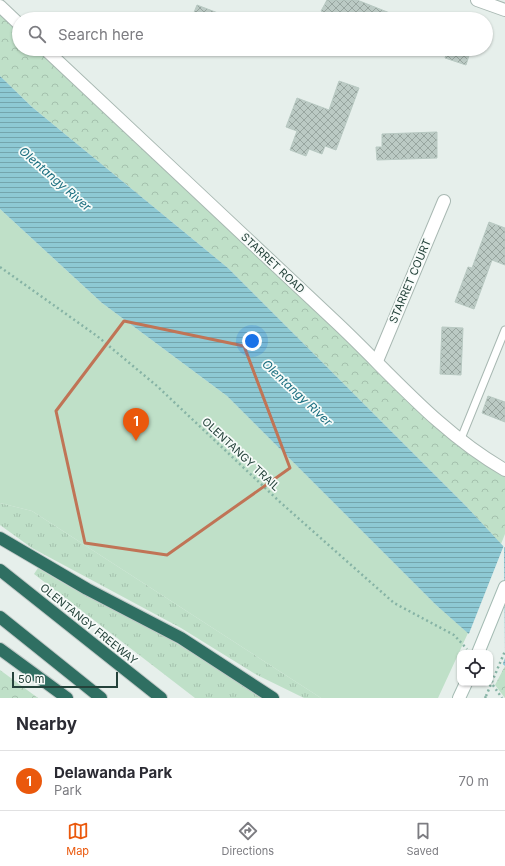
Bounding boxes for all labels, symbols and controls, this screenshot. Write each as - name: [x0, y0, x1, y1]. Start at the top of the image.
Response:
- search box: [12, 12, 493, 56]
- icon: search: [26, 23, 48, 45]
- text: Search here: [58, 25, 144, 44]
- water label: Olentangy River: [16, 143, 95, 214]
- street label: STARRET ROAD: [238, 230, 308, 296]
- street label: STARRET COURT: [386, 237, 434, 325]
- your location: [242, 331, 262, 351]
- water label: Olentangy River: [259, 356, 336, 429]
- pin: 1: [123, 408, 149, 441]
- street label: OLENTANGY TRAIL: [199, 414, 283, 494]
- street label: OLENTANGY FREEWAY: [37, 580, 141, 668]
- map controls: [457, 650, 493, 686]
- button: locate: [457, 650, 493, 686]
- scale bar: [12, 670, 118, 689]
- text: 50 m: [18, 672, 44, 686]
- text: Nearby: [16, 714, 77, 734]
- text: Delawanda Park: [54, 763, 172, 782]
- text: 1: [26, 773, 32, 789]
- text: 70 m: [459, 773, 489, 789]
- text: Park: [54, 782, 82, 798]
- tab: Map: [66, 820, 89, 858]
- tab: Directions: [222, 820, 274, 858]
- tab: Saved: [407, 820, 439, 858]

